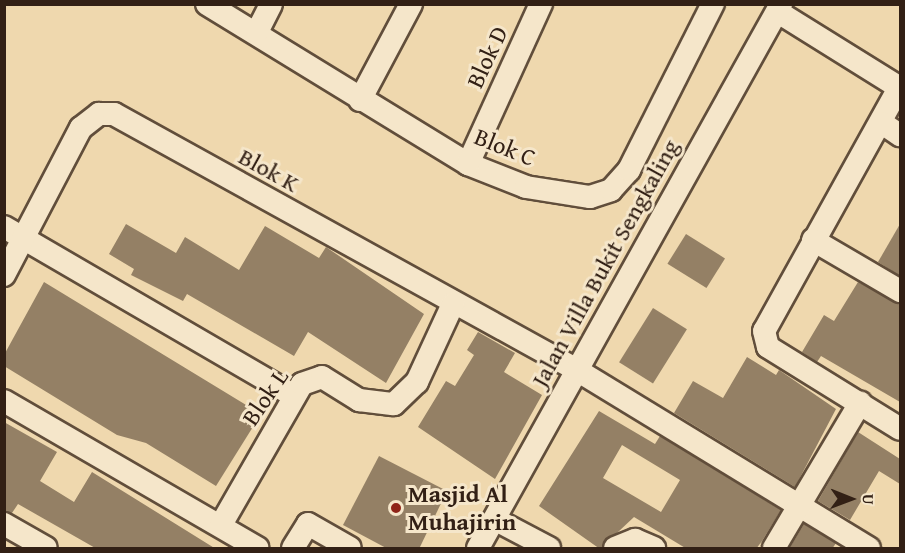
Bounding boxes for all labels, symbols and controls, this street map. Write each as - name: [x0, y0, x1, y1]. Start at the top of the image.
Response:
- street label: Blok D: [460, 22, 514, 92]
- street label: Blok C: [470, 122, 540, 172]
- street label: Jalan Villa Bukit Sengkaling: [525, 134, 685, 392]
- street label: Blok K: [234, 142, 304, 198]
- street label: Blok L: [236, 363, 294, 431]
- north arrow: [821, 469, 881, 529]
- place label: Masjid Al Muhajirin: [408, 480, 516, 536]
- text: U: [857, 494, 881, 505]
- marker: Masjid Al Muhajirin: [389, 501, 403, 515]

